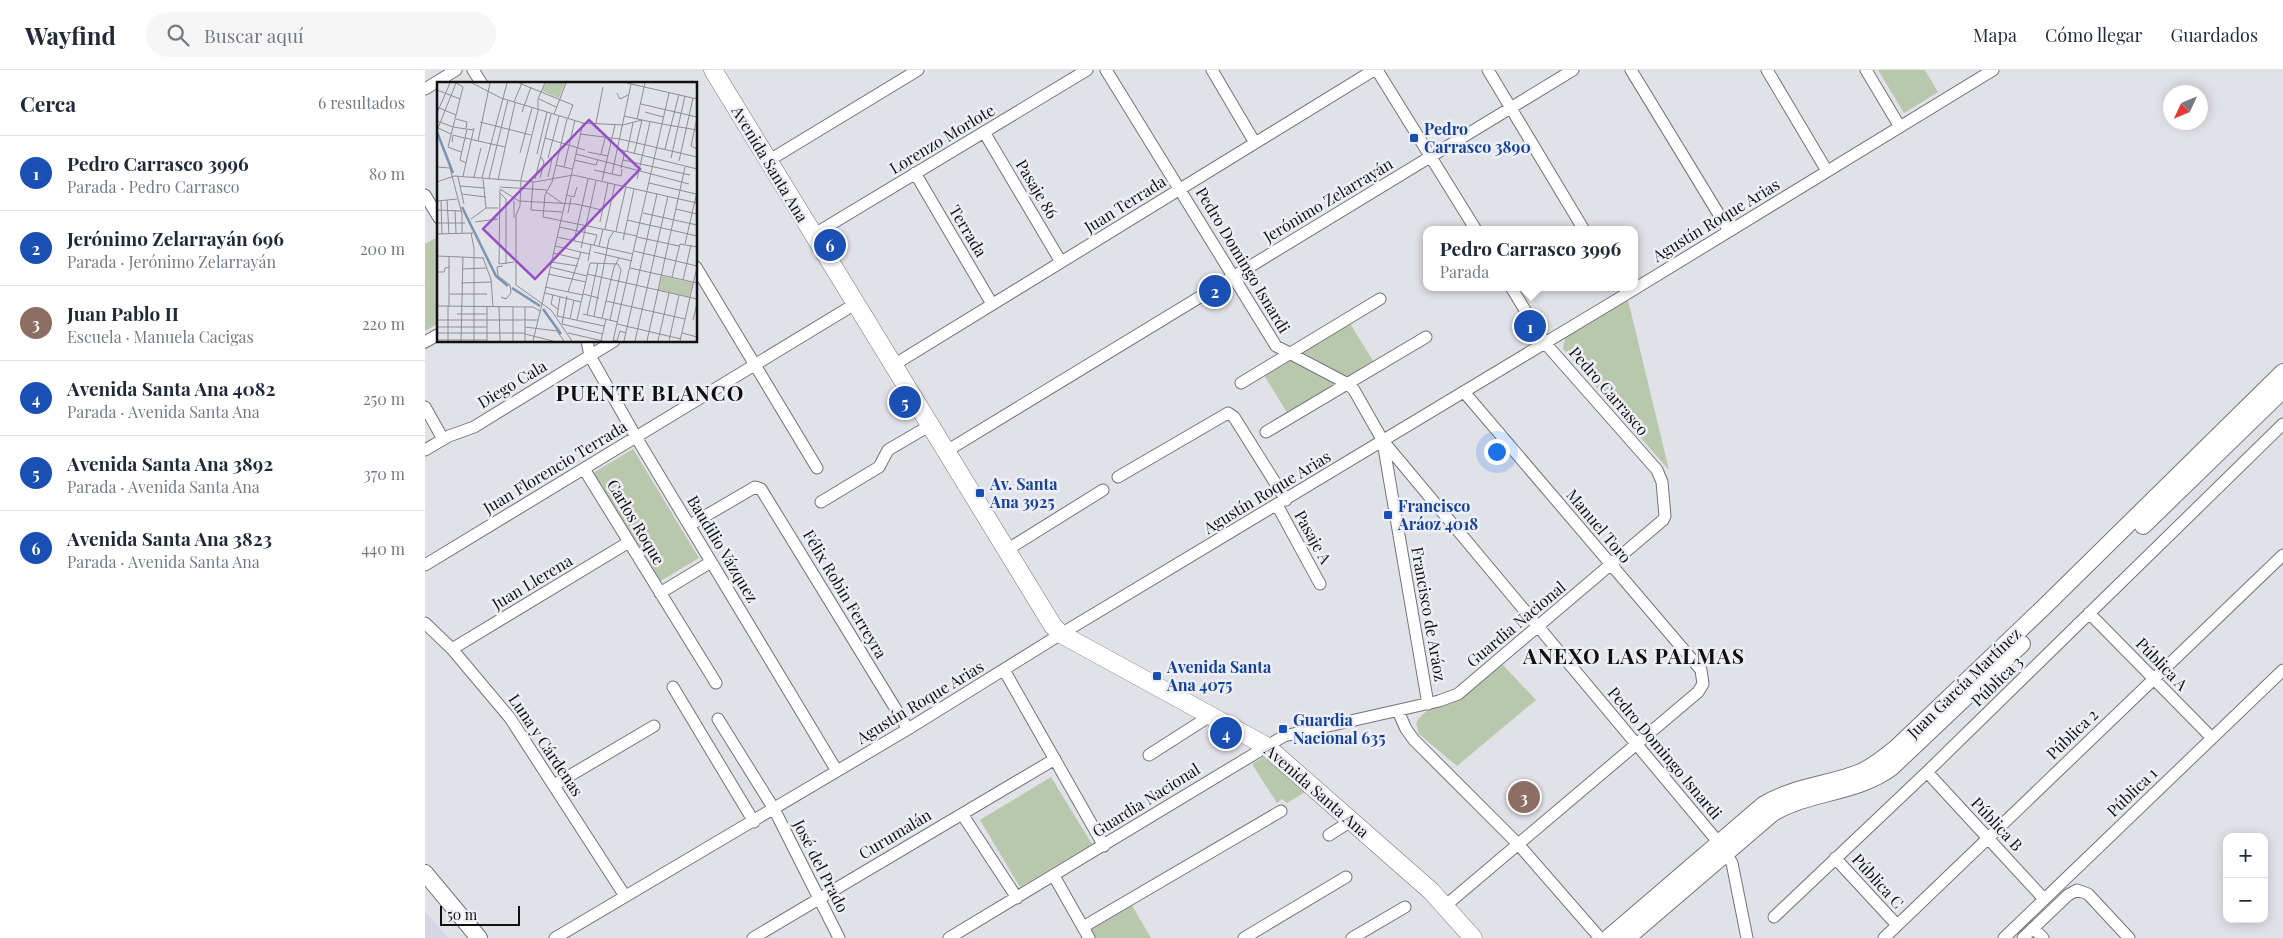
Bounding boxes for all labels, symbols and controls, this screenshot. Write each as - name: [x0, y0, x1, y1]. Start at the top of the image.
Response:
- search box: [146, 12, 496, 57]
- text: Wayfind: [25, 19, 116, 51]
- icon: search: [164, 21, 192, 49]
- text: Buscar aquí: [204, 22, 304, 48]
- text: Mapa: [1973, 23, 2017, 47]
- text: Cómo llegar: [2045, 23, 2142, 47]
- text: Guardados: [2170, 23, 2258, 47]
- inset map: [437, 82, 697, 342]
- north arrow: [2163, 85, 2208, 130]
- text: Cerca: [20, 89, 76, 117]
- text: 6 resultados: [318, 92, 405, 113]
- street label: Lorenzo Morlote: [885, 99, 998, 178]
- street label: Avenida Santa Ana: [727, 101, 813, 226]
- place label: Pedro Carrasco 3890: [1424, 118, 1531, 157]
- marker: Pedro Carrasco 3890: [1408, 132, 1420, 144]
- text: Pedro Carrasco 3996: [67, 150, 249, 176]
- street label: Jerónimo Zelarrayán: [1258, 152, 1397, 247]
- street label: Pasaje 86: [1012, 155, 1063, 222]
- text: 1: [33, 163, 39, 184]
- text: 80 m: [369, 163, 405, 184]
- street label: Juan Terrada: [1079, 170, 1169, 237]
- street label: Agustín Roque Arias: [1647, 173, 1783, 266]
- text: Parada · Pedro Carrasco: [67, 176, 240, 197]
- street label: Pedro Domingo Isnardi: [1192, 183, 1295, 337]
- street label: Terrada: [945, 201, 992, 261]
- text: Jerónimo Zelarrayán 696: [67, 225, 284, 251]
- pin: 6: [814, 226, 846, 264]
- popup: [1423, 226, 1638, 291]
- text: Pedro Carrasco 3996: [1440, 235, 1621, 261]
- text: 2: [32, 238, 40, 259]
- text: 200 m: [360, 238, 405, 259]
- text: Parada · Jerónimo Zelarrayán: [67, 251, 276, 272]
- text: Parada: [1440, 261, 1489, 282]
- pin: 2: [1199, 272, 1231, 310]
- text: Juan Pablo II: [67, 300, 179, 326]
- pin: 1: [1514, 307, 1546, 345]
- text: 3: [32, 313, 40, 334]
- text: 220 m: [362, 313, 405, 334]
- text: Escuela · Manuela Cacigas: [67, 326, 254, 347]
- street label: Pedro Carrasco: [1565, 342, 1654, 440]
- street label: Diego Cala: [473, 355, 550, 412]
- text: Avenida Santa Ana 4082: [67, 375, 275, 401]
- district label: PUENTE BLANCO: [556, 378, 744, 406]
- pin: 5: [889, 383, 921, 421]
- text: 4: [32, 388, 40, 409]
- text: 250 m: [363, 388, 405, 409]
- text: Parada · Avenida Santa Ana: [67, 401, 260, 422]
- street label: Juan Florencio Terrada: [478, 415, 630, 518]
- your location: [1484, 439, 1510, 465]
- street label: Agustín Roque Arias: [1198, 445, 1334, 538]
- text: Avenida Santa Ana 3892: [67, 450, 273, 476]
- text: 5: [32, 463, 40, 484]
- text: 370 m: [363, 463, 405, 484]
- place label: Av. Santa Ana 3925: [989, 473, 1058, 512]
- street label: Carlos Roque: [603, 475, 670, 568]
- text: Parada · Avenida Santa Ana: [67, 476, 260, 497]
- street label: Manuel Toro: [1562, 484, 1637, 567]
- marker: Av. Santa Ana 3925: [974, 487, 986, 499]
- street label: Baudilio Vázquez: [683, 491, 764, 607]
- place label: Francisco Aráoz 4018: [1397, 495, 1478, 534]
- street label: Pasaje A: [1290, 506, 1337, 568]
- marker: Francisco Aráoz 4018: [1382, 509, 1394, 521]
- text: Avenida Santa Ana 3823: [67, 525, 272, 551]
- street label: Félix Robin Ferreyra: [799, 526, 892, 662]
- text: 6: [32, 538, 40, 559]
- text: 440 m: [361, 538, 405, 559]
- street label: Francisco de Aráoz: [1407, 545, 1452, 683]
- street label: Juan Llerena: [487, 549, 576, 614]
- text: Parada · Avenida Santa Ana: [67, 551, 260, 572]
- street label: Guardia Nacional: [1462, 576, 1570, 671]
- street label: Juan García Martínez: [1902, 623, 2025, 743]
- street label: Pública A: [2132, 633, 2193, 695]
- district label: ANEXO LAS PALMAS: [1522, 641, 1745, 669]
- street label: Pública 3: [1967, 651, 2027, 710]
- street label: Agustín Roque Arias: [851, 655, 987, 748]
- place label: Avenida Santa Ana 4075: [1166, 656, 1272, 695]
- marker: Avenida Santa Ana 4075: [1151, 670, 1163, 682]
- street label: Pedro Domingo Isnardi: [1604, 682, 1727, 823]
- street label: Luna y Cárdenas: [504, 689, 588, 800]
- street label: Pública 2: [2041, 704, 2102, 763]
- place label: Guardia Nacional 635: [1293, 709, 1385, 748]
- pin: 4: [1210, 714, 1242, 752]
- marker: Guardia Nacional 635: [1277, 723, 1289, 735]
- street label: Avenida Santa Ana: [1260, 739, 1374, 842]
- street label: Guardia Nacional: [1088, 758, 1204, 841]
- street label: Pública 1: [2102, 762, 2161, 821]
- pin: 3: [1508, 778, 1540, 816]
- street label: Pública B: [1967, 792, 2028, 855]
- street label: Curumalán: [855, 803, 935, 863]
- street label: José del Prado: [789, 815, 854, 916]
- map controls: [2223, 833, 2268, 923]
- button: +: [2223, 833, 2268, 878]
- street label: Pública C: [1848, 849, 1909, 913]
- button: −: [2223, 878, 2268, 923]
- scale bar: [440, 903, 520, 926]
- text: 50 m: [447, 905, 477, 924]

